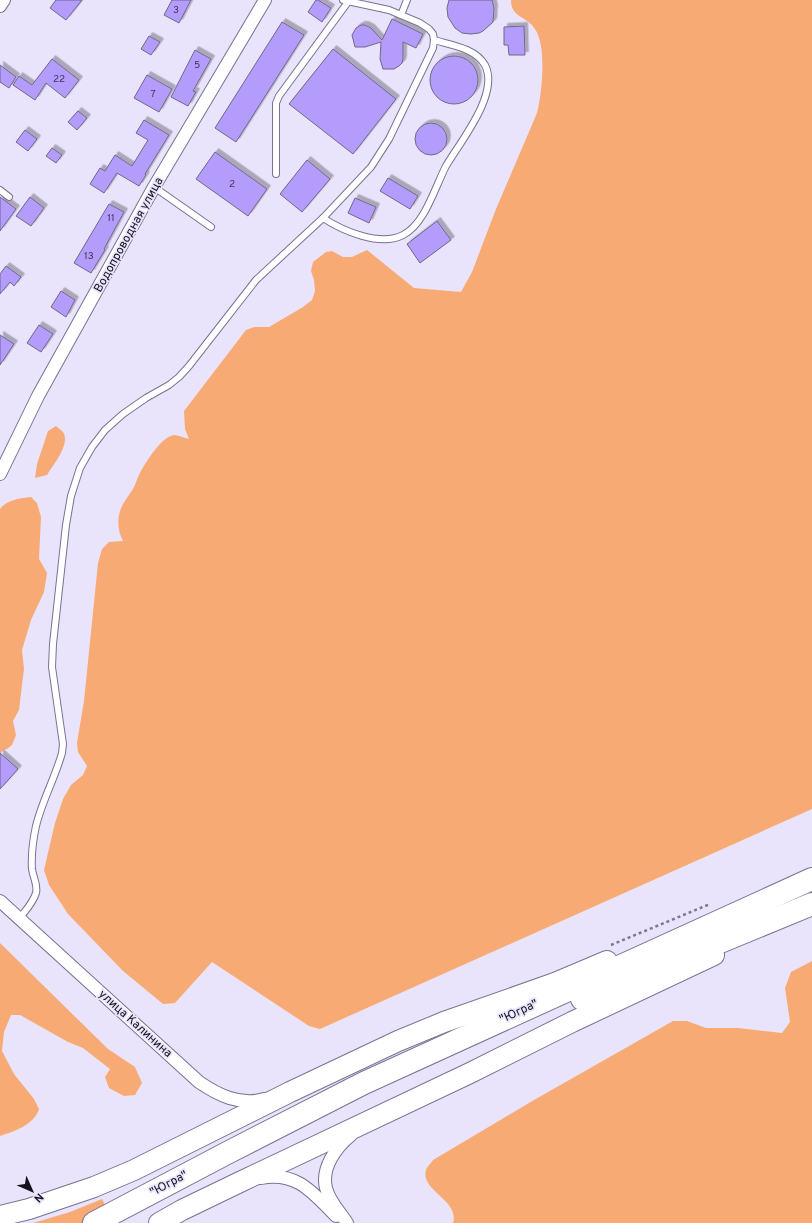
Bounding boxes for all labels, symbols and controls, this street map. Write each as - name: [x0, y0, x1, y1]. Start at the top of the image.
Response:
- house number: 3: [173, 4, 179, 17]
- house number: 5: [194, 59, 200, 72]
- house number: 22: [53, 73, 65, 86]
- house number: 7: [150, 88, 156, 101]
- street label: Водопроводная улица: [91, 175, 167, 295]
- house number: 2: [229, 178, 235, 191]
- house number: 11: [107, 212, 115, 225]
- house number: 13: [84, 250, 94, 263]
- street label: улица Калинина: [95, 987, 175, 1061]
- street label: "Югра": [497, 996, 541, 1028]
- street label: "Югра": [147, 1167, 191, 1201]
- north arrow: [12, 1171, 52, 1211]
- text: N: [31, 1190, 46, 1205]

